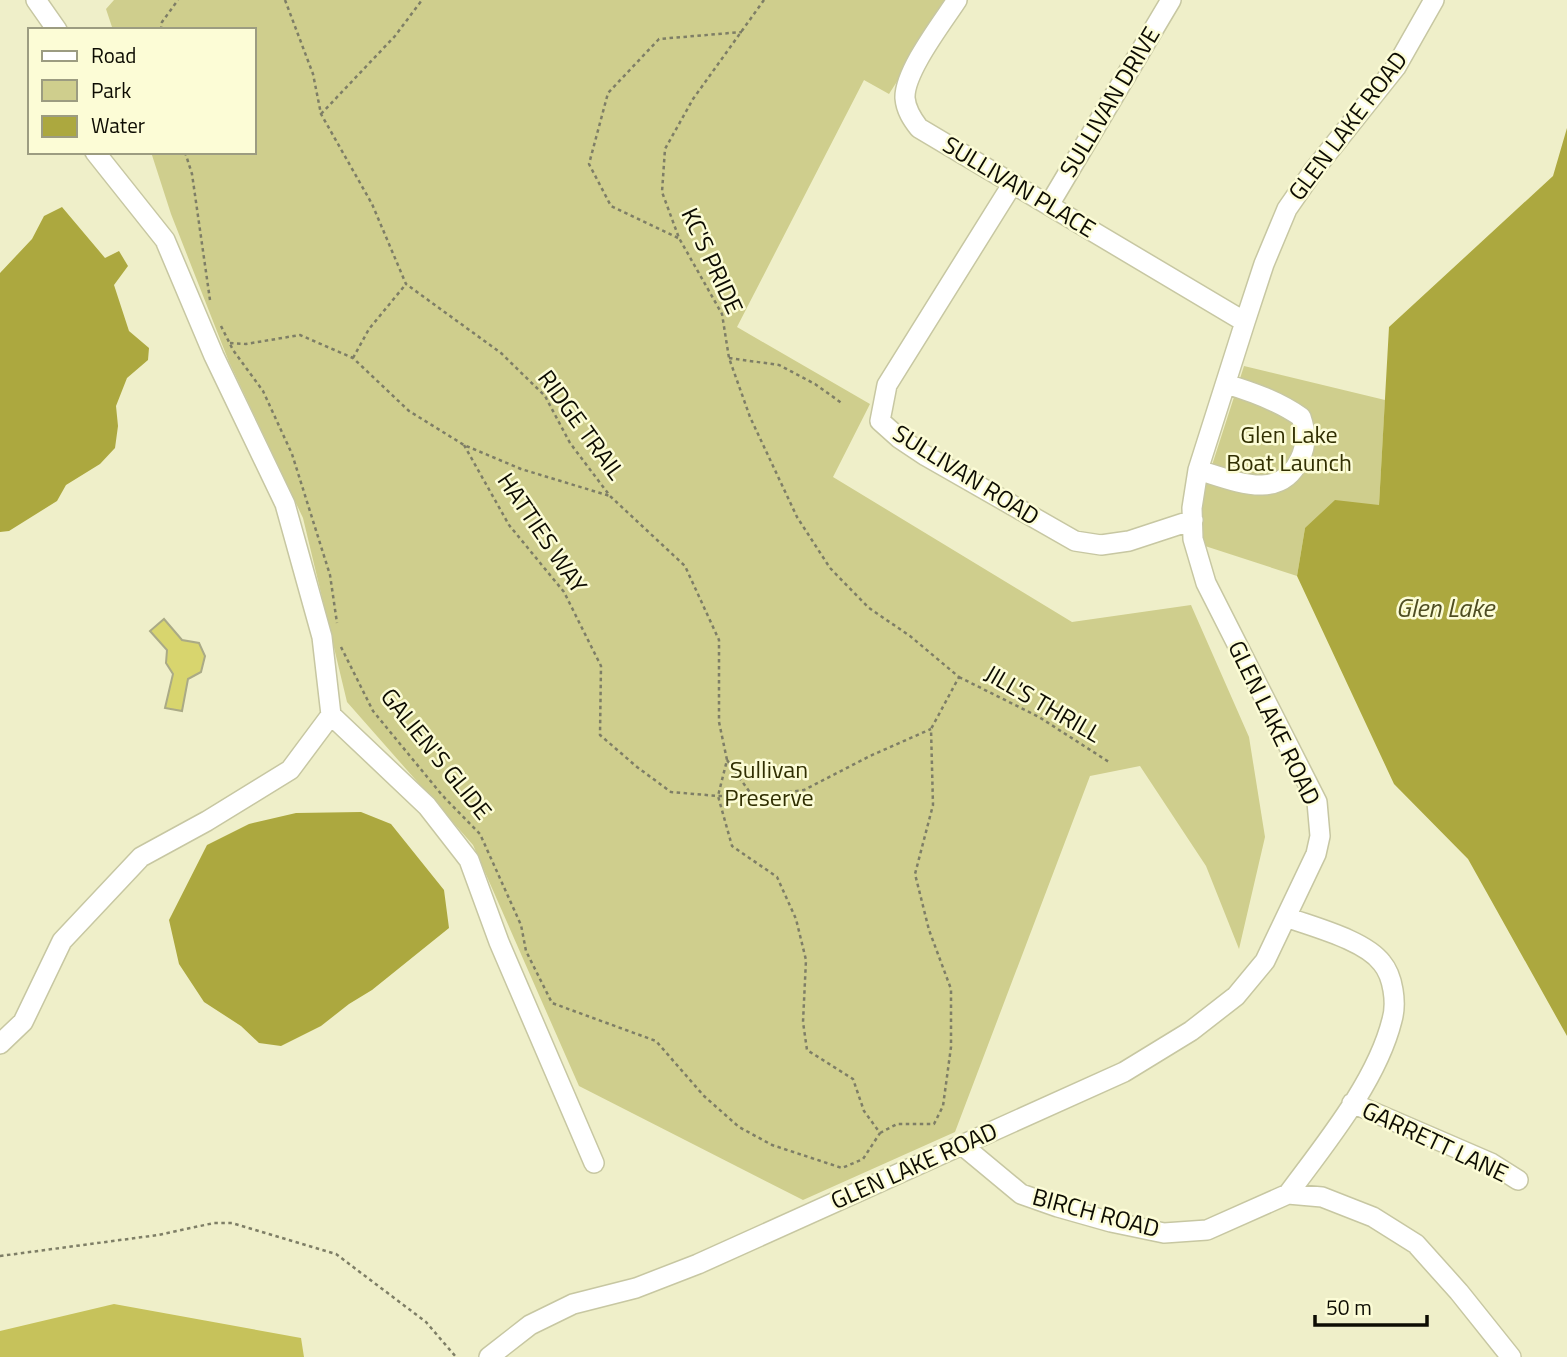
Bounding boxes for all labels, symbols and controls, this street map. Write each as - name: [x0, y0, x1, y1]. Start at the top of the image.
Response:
- street label: SULLIVAN DRIVE: [1050, 19, 1168, 184]
- legend: [28, 28, 256, 154]
- text: Road: [91, 39, 136, 71]
- street label: GLEN LAKE ROAD: [1279, 43, 1415, 208]
- text: Park: [91, 74, 131, 106]
- text: Water: [91, 109, 145, 141]
- street label: SULLIVAN PLACE: [936, 126, 1103, 246]
- street label: KC'S PRIDE: [673, 202, 753, 320]
- street label: RIDGE TRAIL: [529, 362, 634, 487]
- street label: SULLIVAN ROAD: [886, 415, 1047, 534]
- park label: Glen Lake Boat Launch: [1226, 416, 1352, 480]
- street label: HATTIES WAY: [489, 465, 597, 600]
- water label: Glen Lake: [1396, 588, 1496, 627]
- street label: GLEN LAKE ROAD: [1219, 634, 1330, 811]
- street label: JILL'S THRILL: [978, 655, 1109, 751]
- street label: GALIEN'S GLIDE: [372, 680, 501, 827]
- park label: Sullivan Preserve: [724, 751, 814, 815]
- street label: GARRETT LANE: [1356, 1091, 1515, 1191]
- street label: GLEN LAKE ROAD: [824, 1112, 1003, 1218]
- street label: BIRCH ROAD: [1029, 1178, 1164, 1246]
- scale bar: [1315, 1284, 1427, 1328]
- text: 50 m: [1326, 1291, 1372, 1323]

